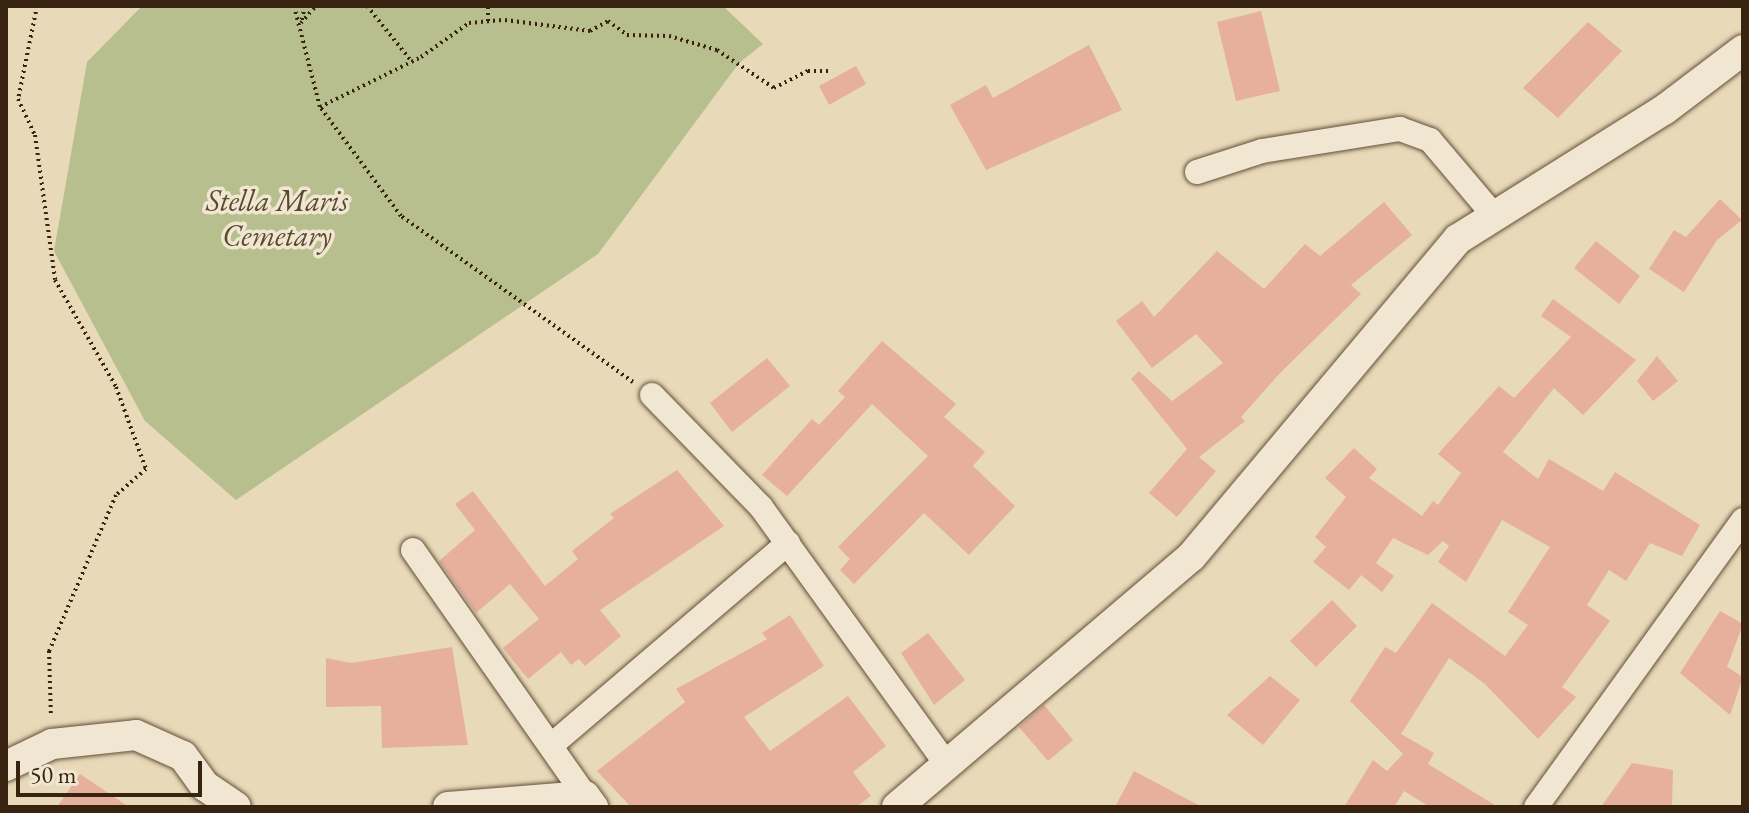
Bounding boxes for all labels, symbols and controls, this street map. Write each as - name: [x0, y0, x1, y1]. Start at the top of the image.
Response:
- park label: Stella Maris Cemetary: [206, 183, 348, 254]
- scale bar: [20, 745, 206, 795]
- text: 50 m: [30, 759, 77, 790]

